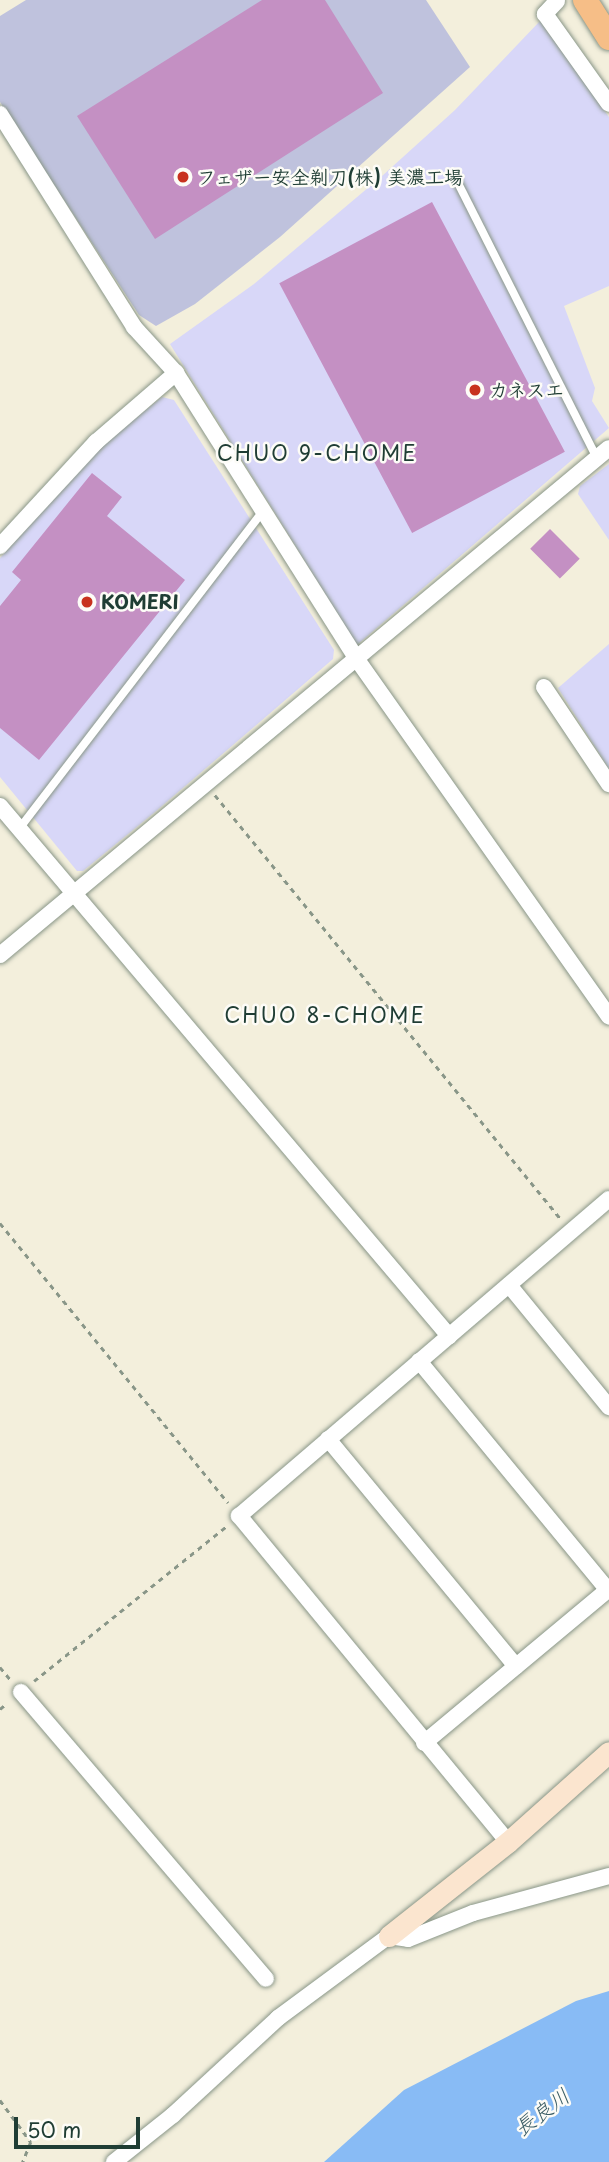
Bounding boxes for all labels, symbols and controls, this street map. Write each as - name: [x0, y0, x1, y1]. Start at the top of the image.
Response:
- place label: フェザー安全剃刀(株) 美濃工場: [197, 166, 465, 188]
- marker: フェザー安全剃刀(株) 美濃工場: [175, 169, 191, 185]
- place label: カネスエ: [489, 379, 565, 401]
- marker: カネスエ: [467, 382, 483, 398]
- district label: CHUO 9-CHOME: [218, 439, 416, 465]
- place label: KOMERI: [101, 591, 179, 613]
- marker: KOMERI: [79, 594, 95, 610]
- district label: CHUO 8-CHOME: [226, 1001, 424, 1027]
- water label: 長良川: [508, 2082, 574, 2140]
- scale bar: [18, 2102, 144, 2146]
- text: 50 m: [27, 2113, 81, 2145]

